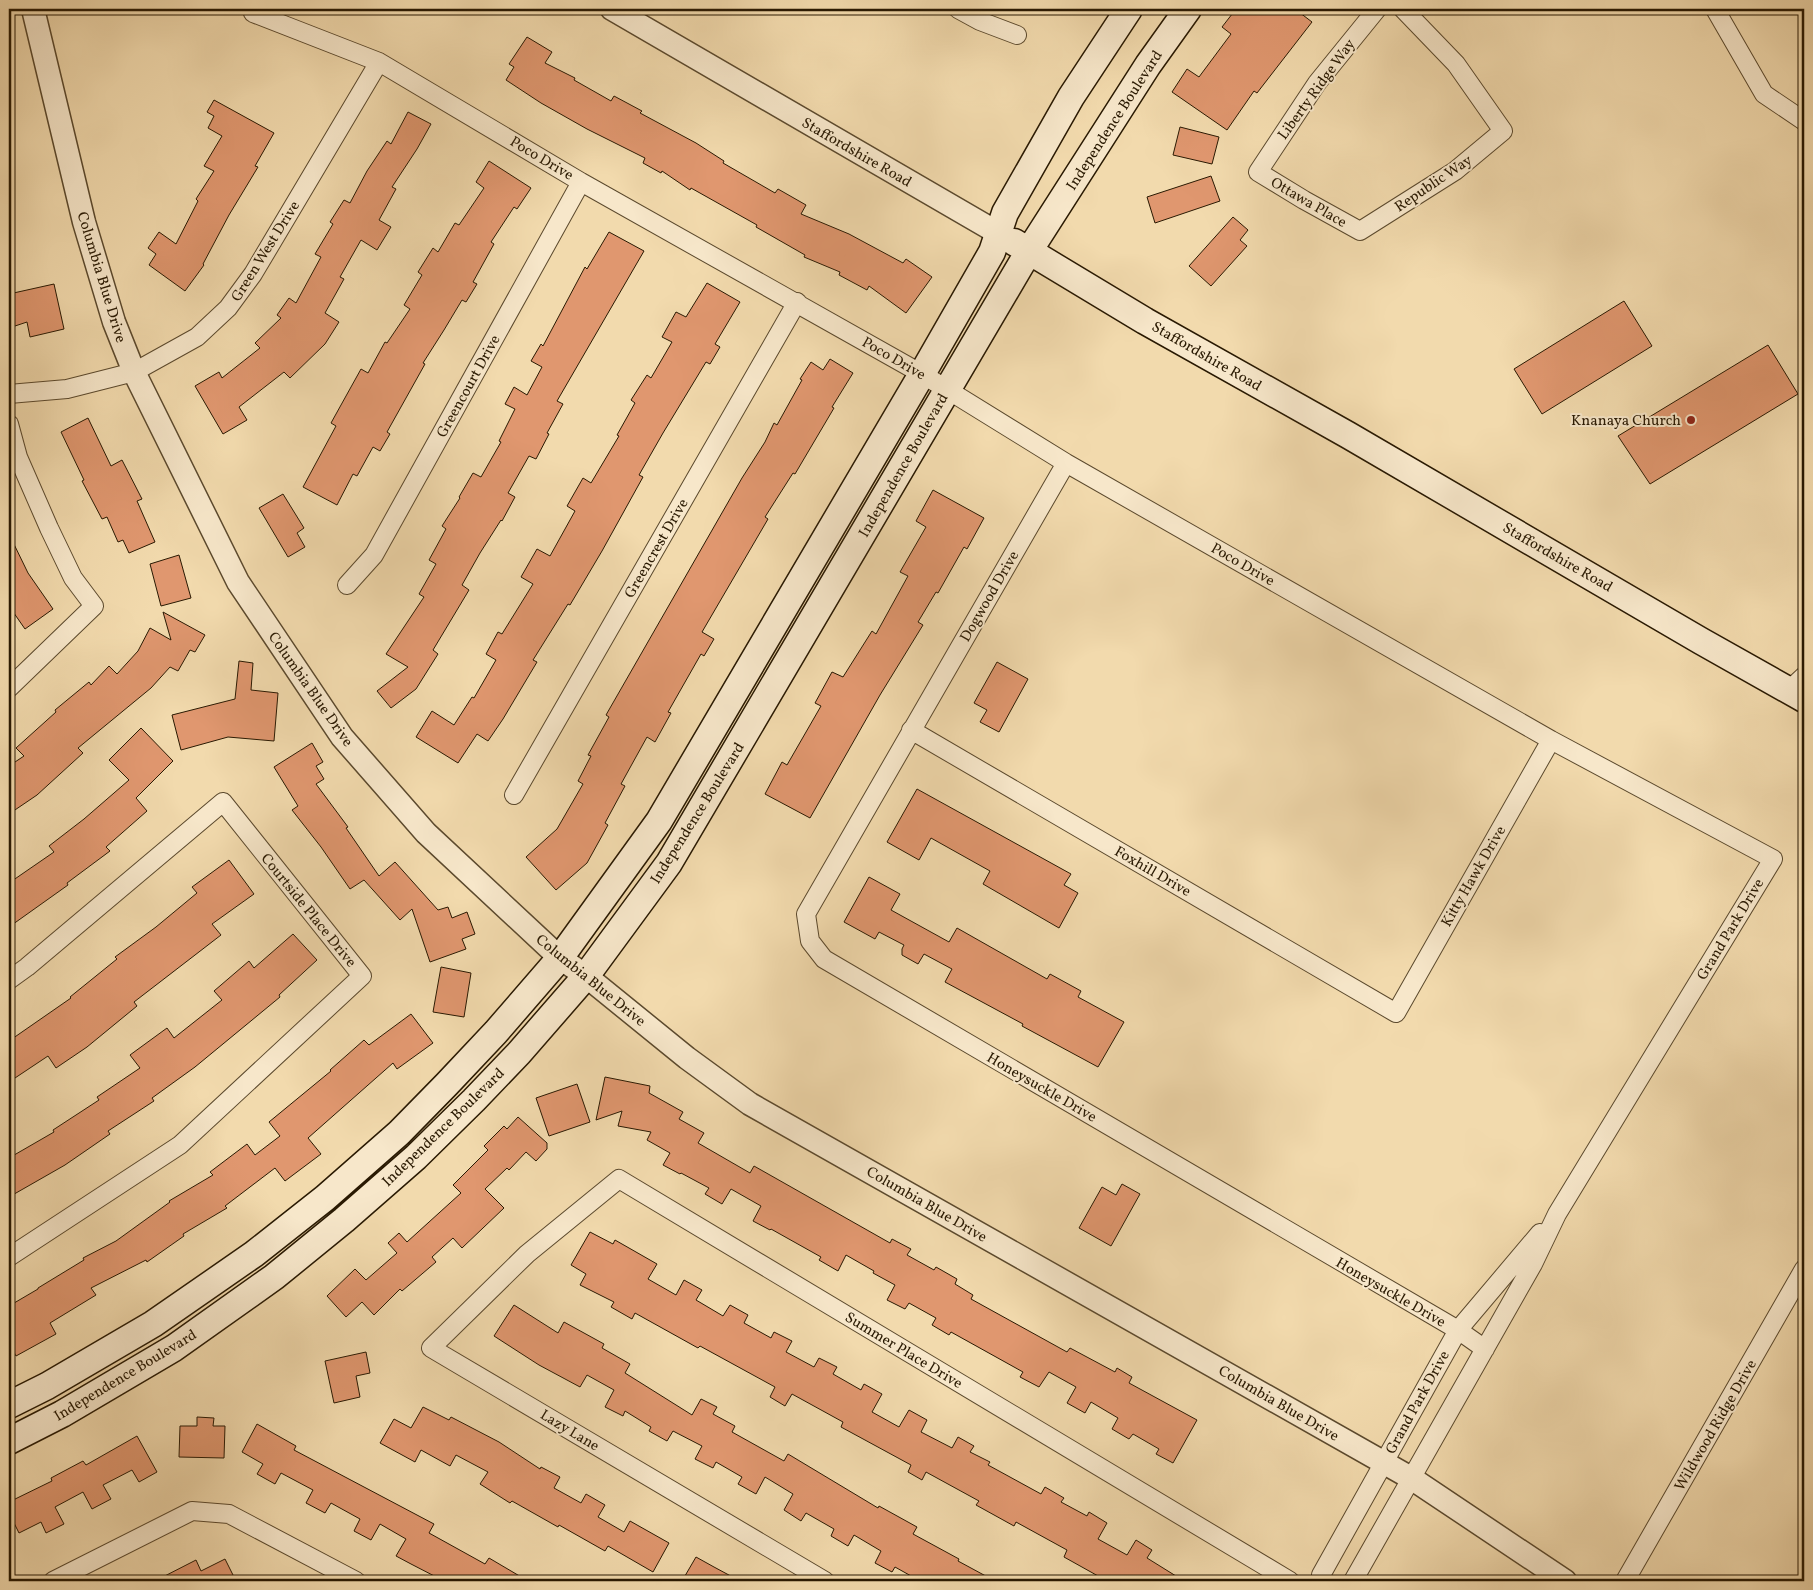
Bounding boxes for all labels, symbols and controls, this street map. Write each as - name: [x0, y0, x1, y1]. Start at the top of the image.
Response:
- street label: Liberty Ridge Way: [1273, 35, 1361, 145]
- street label: Independence Boulevard: [1062, 47, 1169, 195]
- street label: Staffordshire Road: [797, 113, 915, 193]
- street label: Poco Drive: [506, 132, 577, 186]
- street label: Republic Way: [1391, 150, 1477, 218]
- street label: Ottawa Place: [1266, 173, 1350, 234]
- street label: Green West Drive: [227, 197, 306, 306]
- street label: Columbia Blue Drive: [71, 209, 130, 346]
- street label: Staffordshire Road: [1147, 317, 1265, 397]
- street label: Greencourt Drive: [432, 331, 506, 442]
- street label: Poco Drive: [857, 333, 929, 386]
- street label: Independence Boulevard: [854, 390, 954, 542]
- place label: Knanaya Church: [1571, 411, 1681, 432]
- marker: Knanaya Church: [1685, 414, 1697, 426]
- street label: Greencrest Drive: [620, 495, 694, 602]
- street label: Staffordshire Road: [1498, 518, 1616, 598]
- street label: Poco Drive: [1206, 539, 1278, 592]
- street label: Dogwood Drive: [956, 547, 1025, 646]
- street label: Columbia Blue Drive: [262, 628, 357, 752]
- street label: Independence Boulevard: [646, 739, 750, 889]
- street label: Kitty Hawk Drive: [1437, 822, 1512, 931]
- street label: Foxhill Drive: [1110, 842, 1194, 903]
- street label: Courtside Place Drive: [255, 849, 360, 972]
- street label: Grand Park Drive: [1693, 875, 1770, 985]
- street label: Columbia Blue Drive: [531, 930, 650, 1032]
- street label: Honeysuckle Drive: [982, 1048, 1100, 1128]
- street label: Independence Boulevard: [378, 1064, 510, 1192]
- street label: Columbia Blue Drive: [862, 1162, 990, 1248]
- street label: Honeysuckle Drive: [1331, 1253, 1449, 1333]
- street label: Summer Place Drive: [840, 1308, 966, 1395]
- street label: Independence Boulevard: [50, 1325, 201, 1427]
- street label: Grand Park Drive: [1381, 1347, 1455, 1458]
- street label: Wildwood Ridge Drive: [1670, 1356, 1763, 1495]
- street label: Columbia Blue Drive: [1214, 1361, 1342, 1447]
- street label: Lazy Lane: [536, 1405, 603, 1457]

